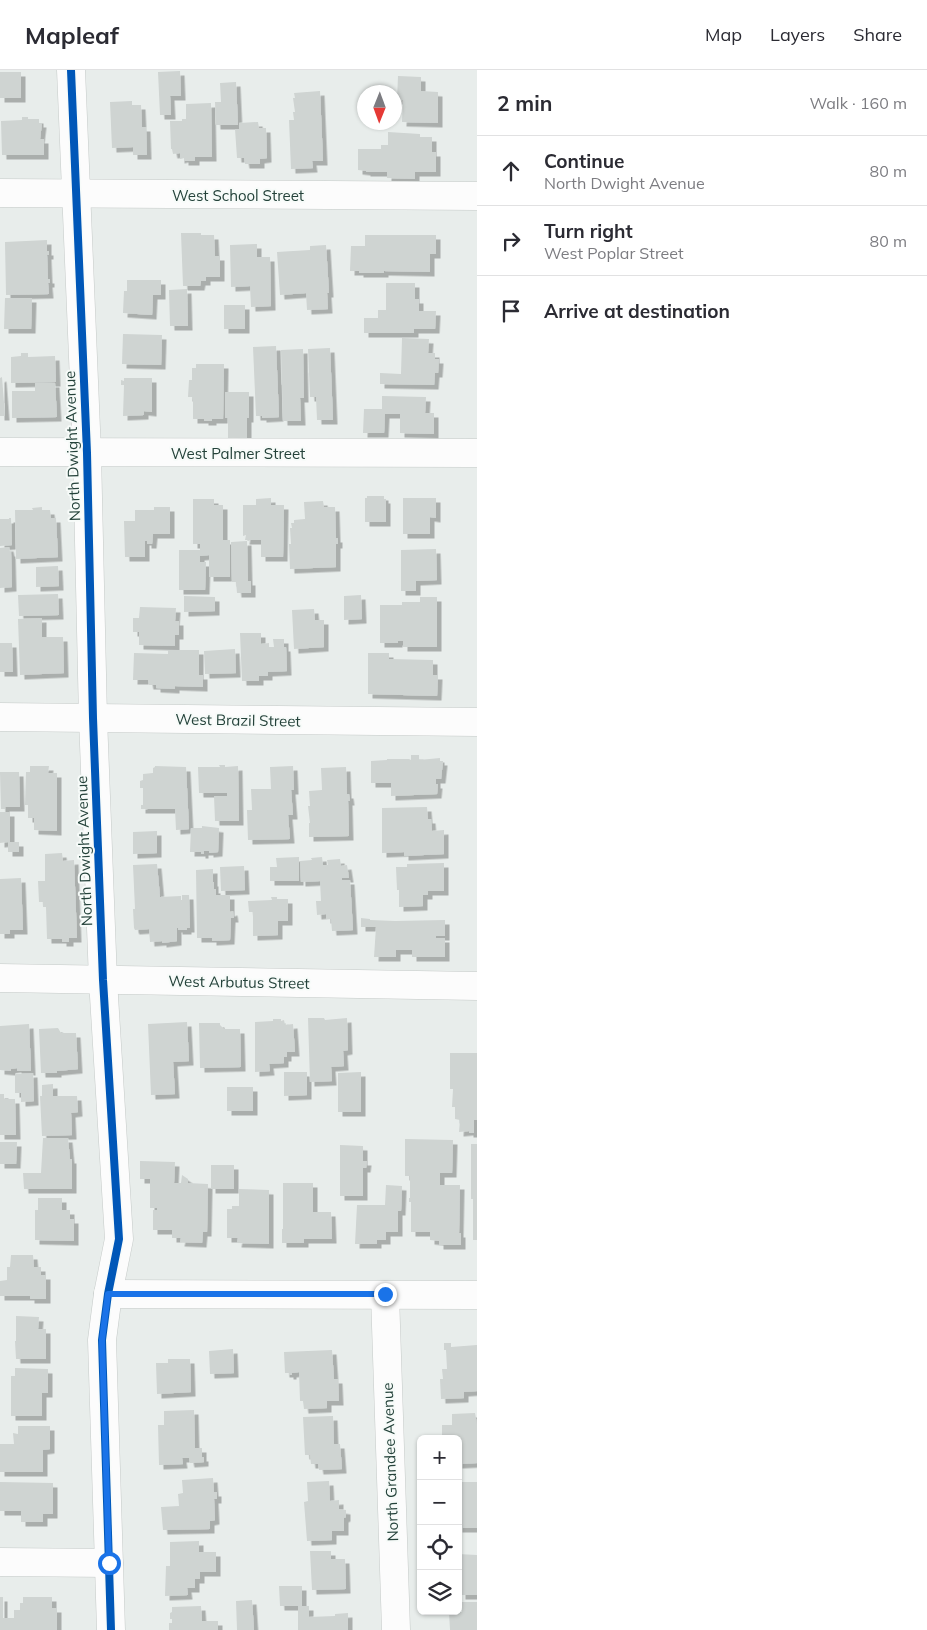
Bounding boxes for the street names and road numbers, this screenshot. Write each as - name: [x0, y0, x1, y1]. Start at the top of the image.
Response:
- street label: West School Street: [172, 186, 304, 205]
- street label: North Dwight Avenue: [60, 370, 84, 522]
- street label: West Palmer Street: [171, 444, 305, 463]
- street label: West Brazil Street: [175, 709, 301, 731]
- street label: North Dwight Avenue: [72, 775, 96, 927]
- street label: West Arbutus Street: [168, 971, 310, 993]
- street label: North Grandee Avenue: [378, 1382, 402, 1542]

